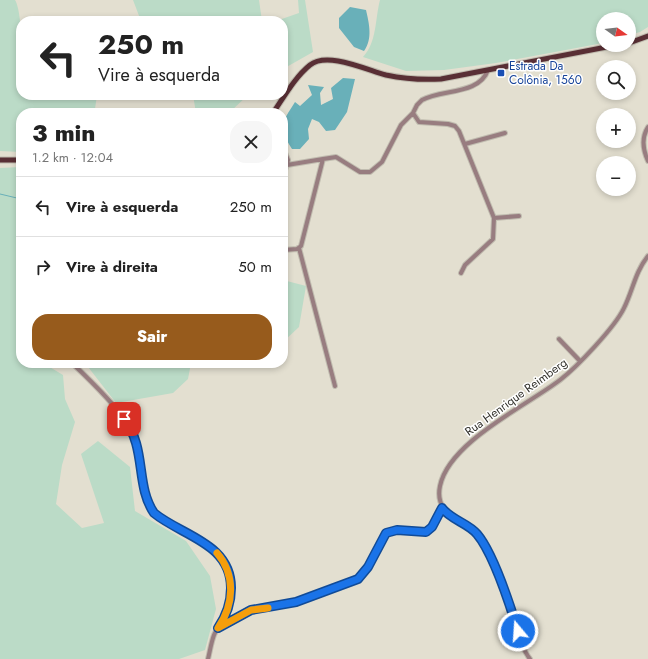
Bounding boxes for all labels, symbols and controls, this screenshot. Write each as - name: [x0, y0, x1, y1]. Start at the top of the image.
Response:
- north arrow: [596, 12, 636, 52]
- map controls: [596, 12, 636, 196]
- text: 250 m: [98, 24, 184, 65]
- icon: left: [32, 32, 84, 84]
- place label: Estrada Da Colônia, 1560: [509, 57, 582, 89]
- button: search: [596, 60, 636, 100]
- text: Vire à esquerda: [98, 62, 220, 88]
- marker: Estrada Da Colônia, 1560: [496, 68, 506, 78]
- button: +: [596, 108, 636, 148]
- text: 3 min: [32, 115, 96, 150]
- button: close: [230, 121, 272, 163]
- text: 1.2 km · 12:04: [32, 148, 113, 167]
- button: −: [596, 156, 636, 196]
- icon: left: [32, 196, 54, 218]
- text: Vire à esquerda: [66, 196, 178, 218]
- text: 250 m: [230, 196, 272, 218]
- icon: right: [32, 256, 54, 278]
- text: Vire à direita: [66, 256, 158, 278]
- text: 50 m: [238, 256, 272, 278]
- button: Sair: [32, 314, 272, 360]
- street label: Rua Henrique Reimberg: [461, 354, 571, 440]
- pin: [107, 402, 141, 436]
- icon: arrive: [113, 408, 135, 430]
- position arrow: [497, 610, 539, 652]

